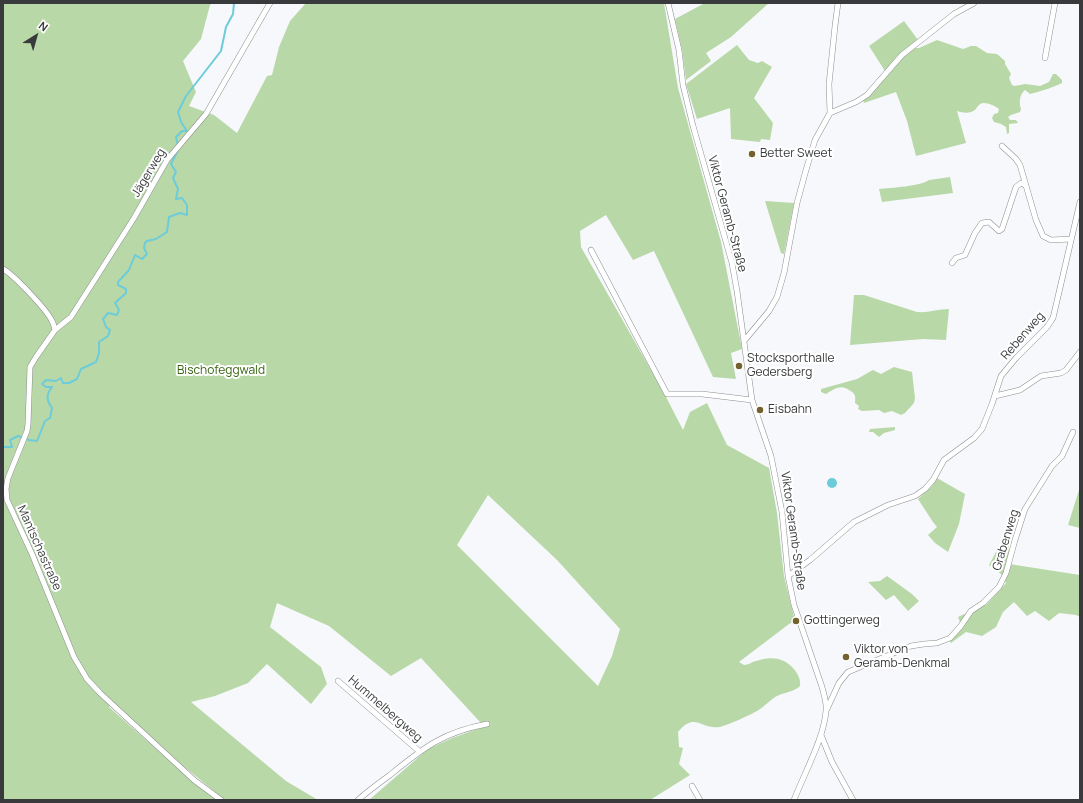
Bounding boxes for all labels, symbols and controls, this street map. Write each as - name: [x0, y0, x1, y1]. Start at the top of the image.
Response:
- north arrow: [16, 16, 56, 56]
- text: N: [36, 18, 51, 34]
- street label: Jägerweg: [129, 146, 169, 200]
- place label: Better Sweet: [760, 147, 832, 161]
- marker: Better Sweet: [747, 149, 757, 159]
- street label: Viktor Geramb-Straße: [705, 154, 749, 274]
- street label: Rebenweg: [998, 309, 1048, 363]
- place label: Stocksporthalle Gedersberg: [747, 352, 835, 380]
- marker: Stocksporthalle Gedersberg: [734, 361, 744, 371]
- park label: Bischofeggwald: [177, 364, 265, 378]
- place label: Eisbahn: [768, 403, 812, 417]
- marker: Eisbahn: [755, 405, 765, 415]
- street label: Viktor Geramb-Straße: [778, 471, 808, 591]
- street label: Mantschastraße: [14, 503, 64, 593]
- street label: Grabenweg: [990, 508, 1022, 572]
- place label: Gottingerweg: [804, 614, 880, 628]
- marker: Gottingerweg: [791, 616, 801, 626]
- place label: Viktor von Geramb-Denkmal: [854, 643, 950, 671]
- marker: Viktor von Geramb-Denkmal: [841, 652, 851, 662]
- street label: Hummelbergweg: [345, 673, 425, 745]

